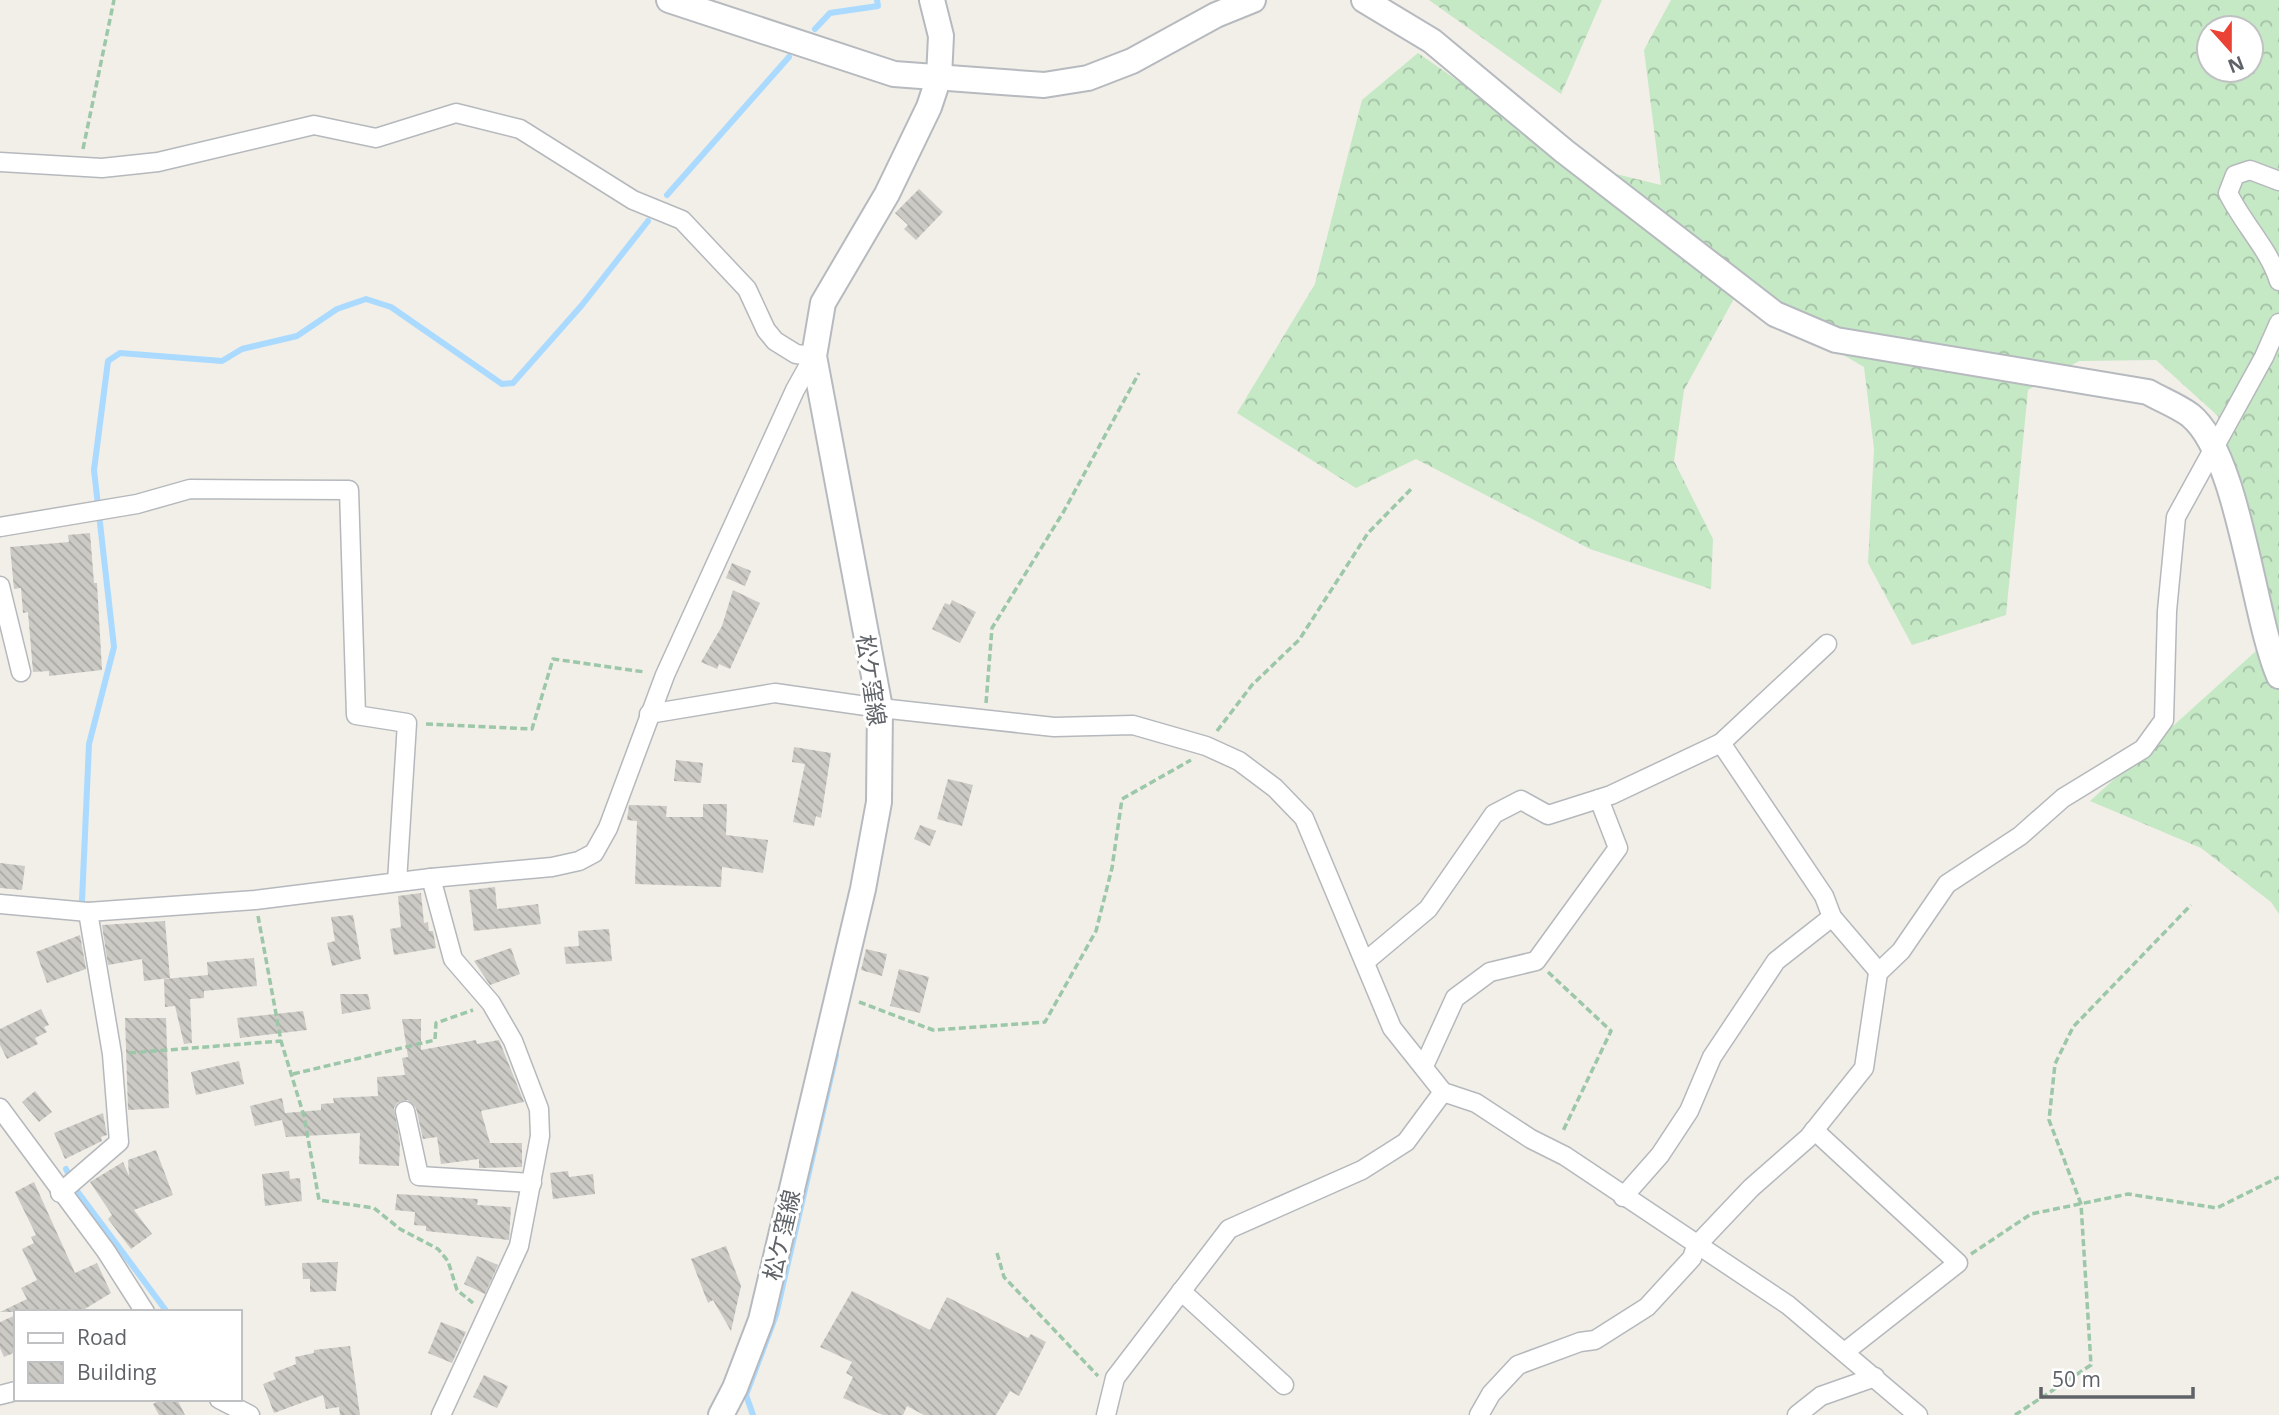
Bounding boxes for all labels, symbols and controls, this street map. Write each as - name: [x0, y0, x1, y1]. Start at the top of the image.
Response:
- north arrow: [2195, 14, 2265, 84]
- text: N: [2224, 50, 2248, 80]
- street label: 松ケ窪線: [850, 632, 894, 728]
- street label: 松ケ窪線: [755, 1187, 807, 1283]
- legend: [14, 1310, 242, 1401]
- text: Road: [77, 1323, 127, 1351]
- scale bar: [2041, 1356, 2193, 1400]
- text: Building: [77, 1358, 156, 1386]
- text: 50 m: [2052, 1365, 2101, 1393]

